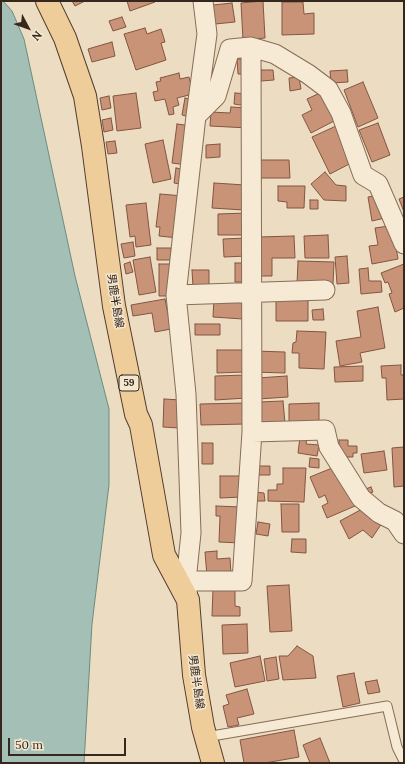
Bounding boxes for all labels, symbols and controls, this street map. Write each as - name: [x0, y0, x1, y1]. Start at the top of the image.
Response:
- north arrow: [8, 8, 48, 48]
- text: N: [29, 28, 45, 44]
- street label: 男鹿半島線: [104, 273, 126, 329]
- road number: 59: [119, 375, 139, 391]
- street label: 男鹿半島線: [186, 654, 206, 710]
- scale bar: [10, 730, 128, 756]
- text: 50 m: [15, 737, 43, 752]

